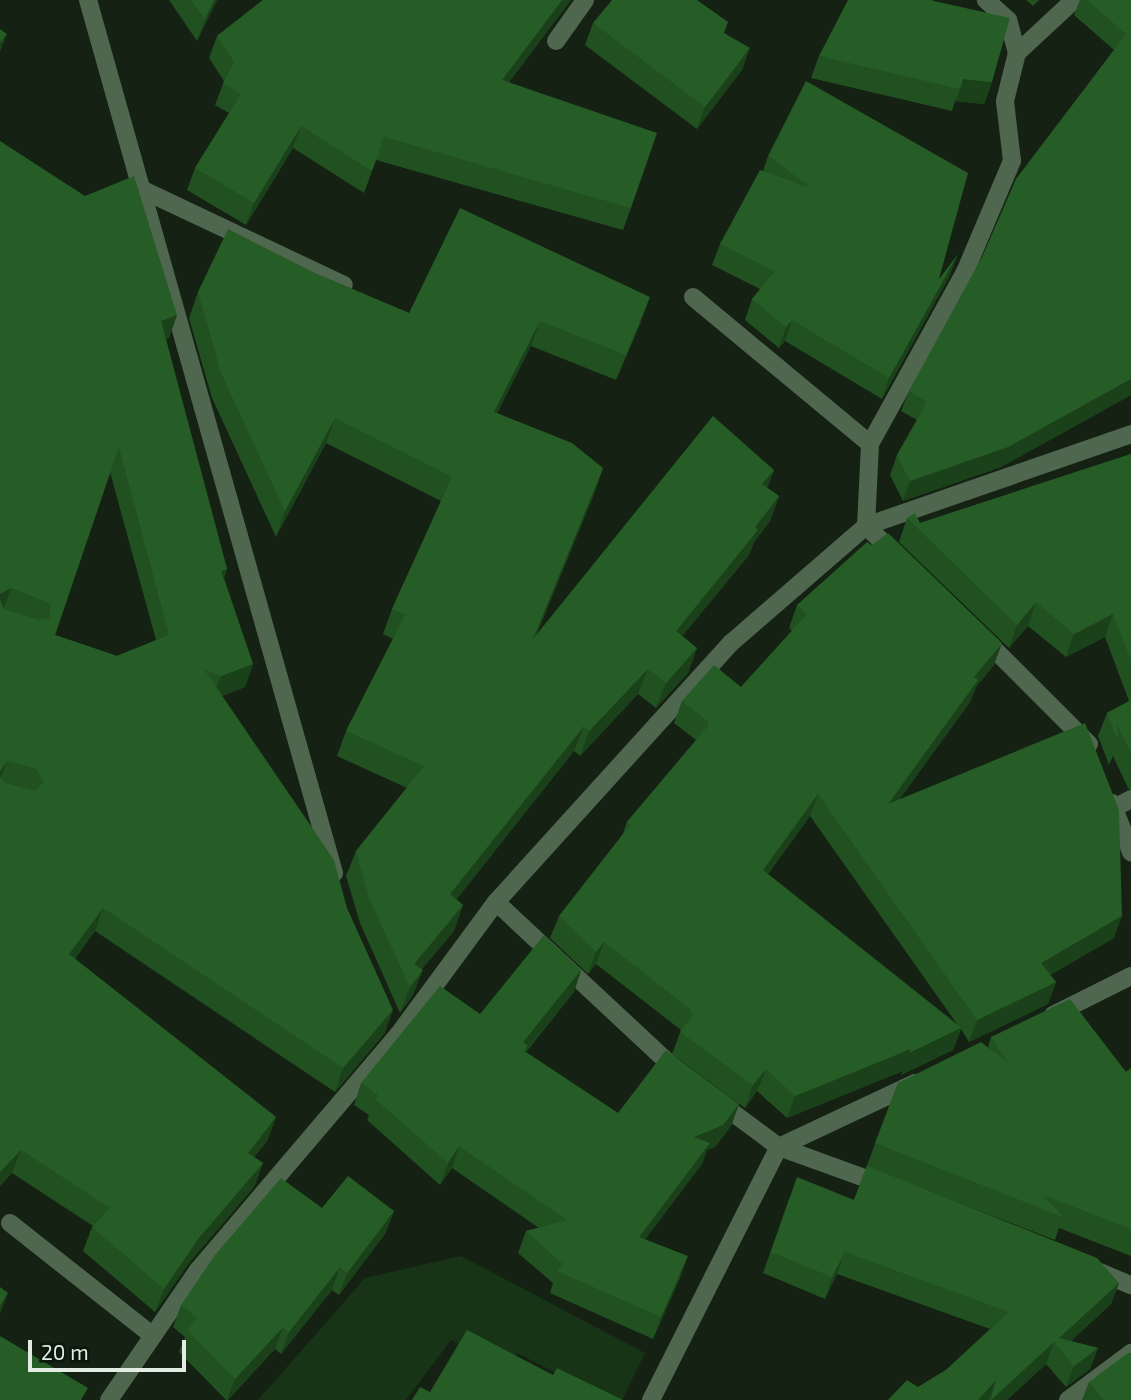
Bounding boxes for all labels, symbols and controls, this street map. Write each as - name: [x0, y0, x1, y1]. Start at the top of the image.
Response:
- scale bar: [32, 1326, 189, 1370]
- text: 20 m: [41, 1339, 89, 1364]

